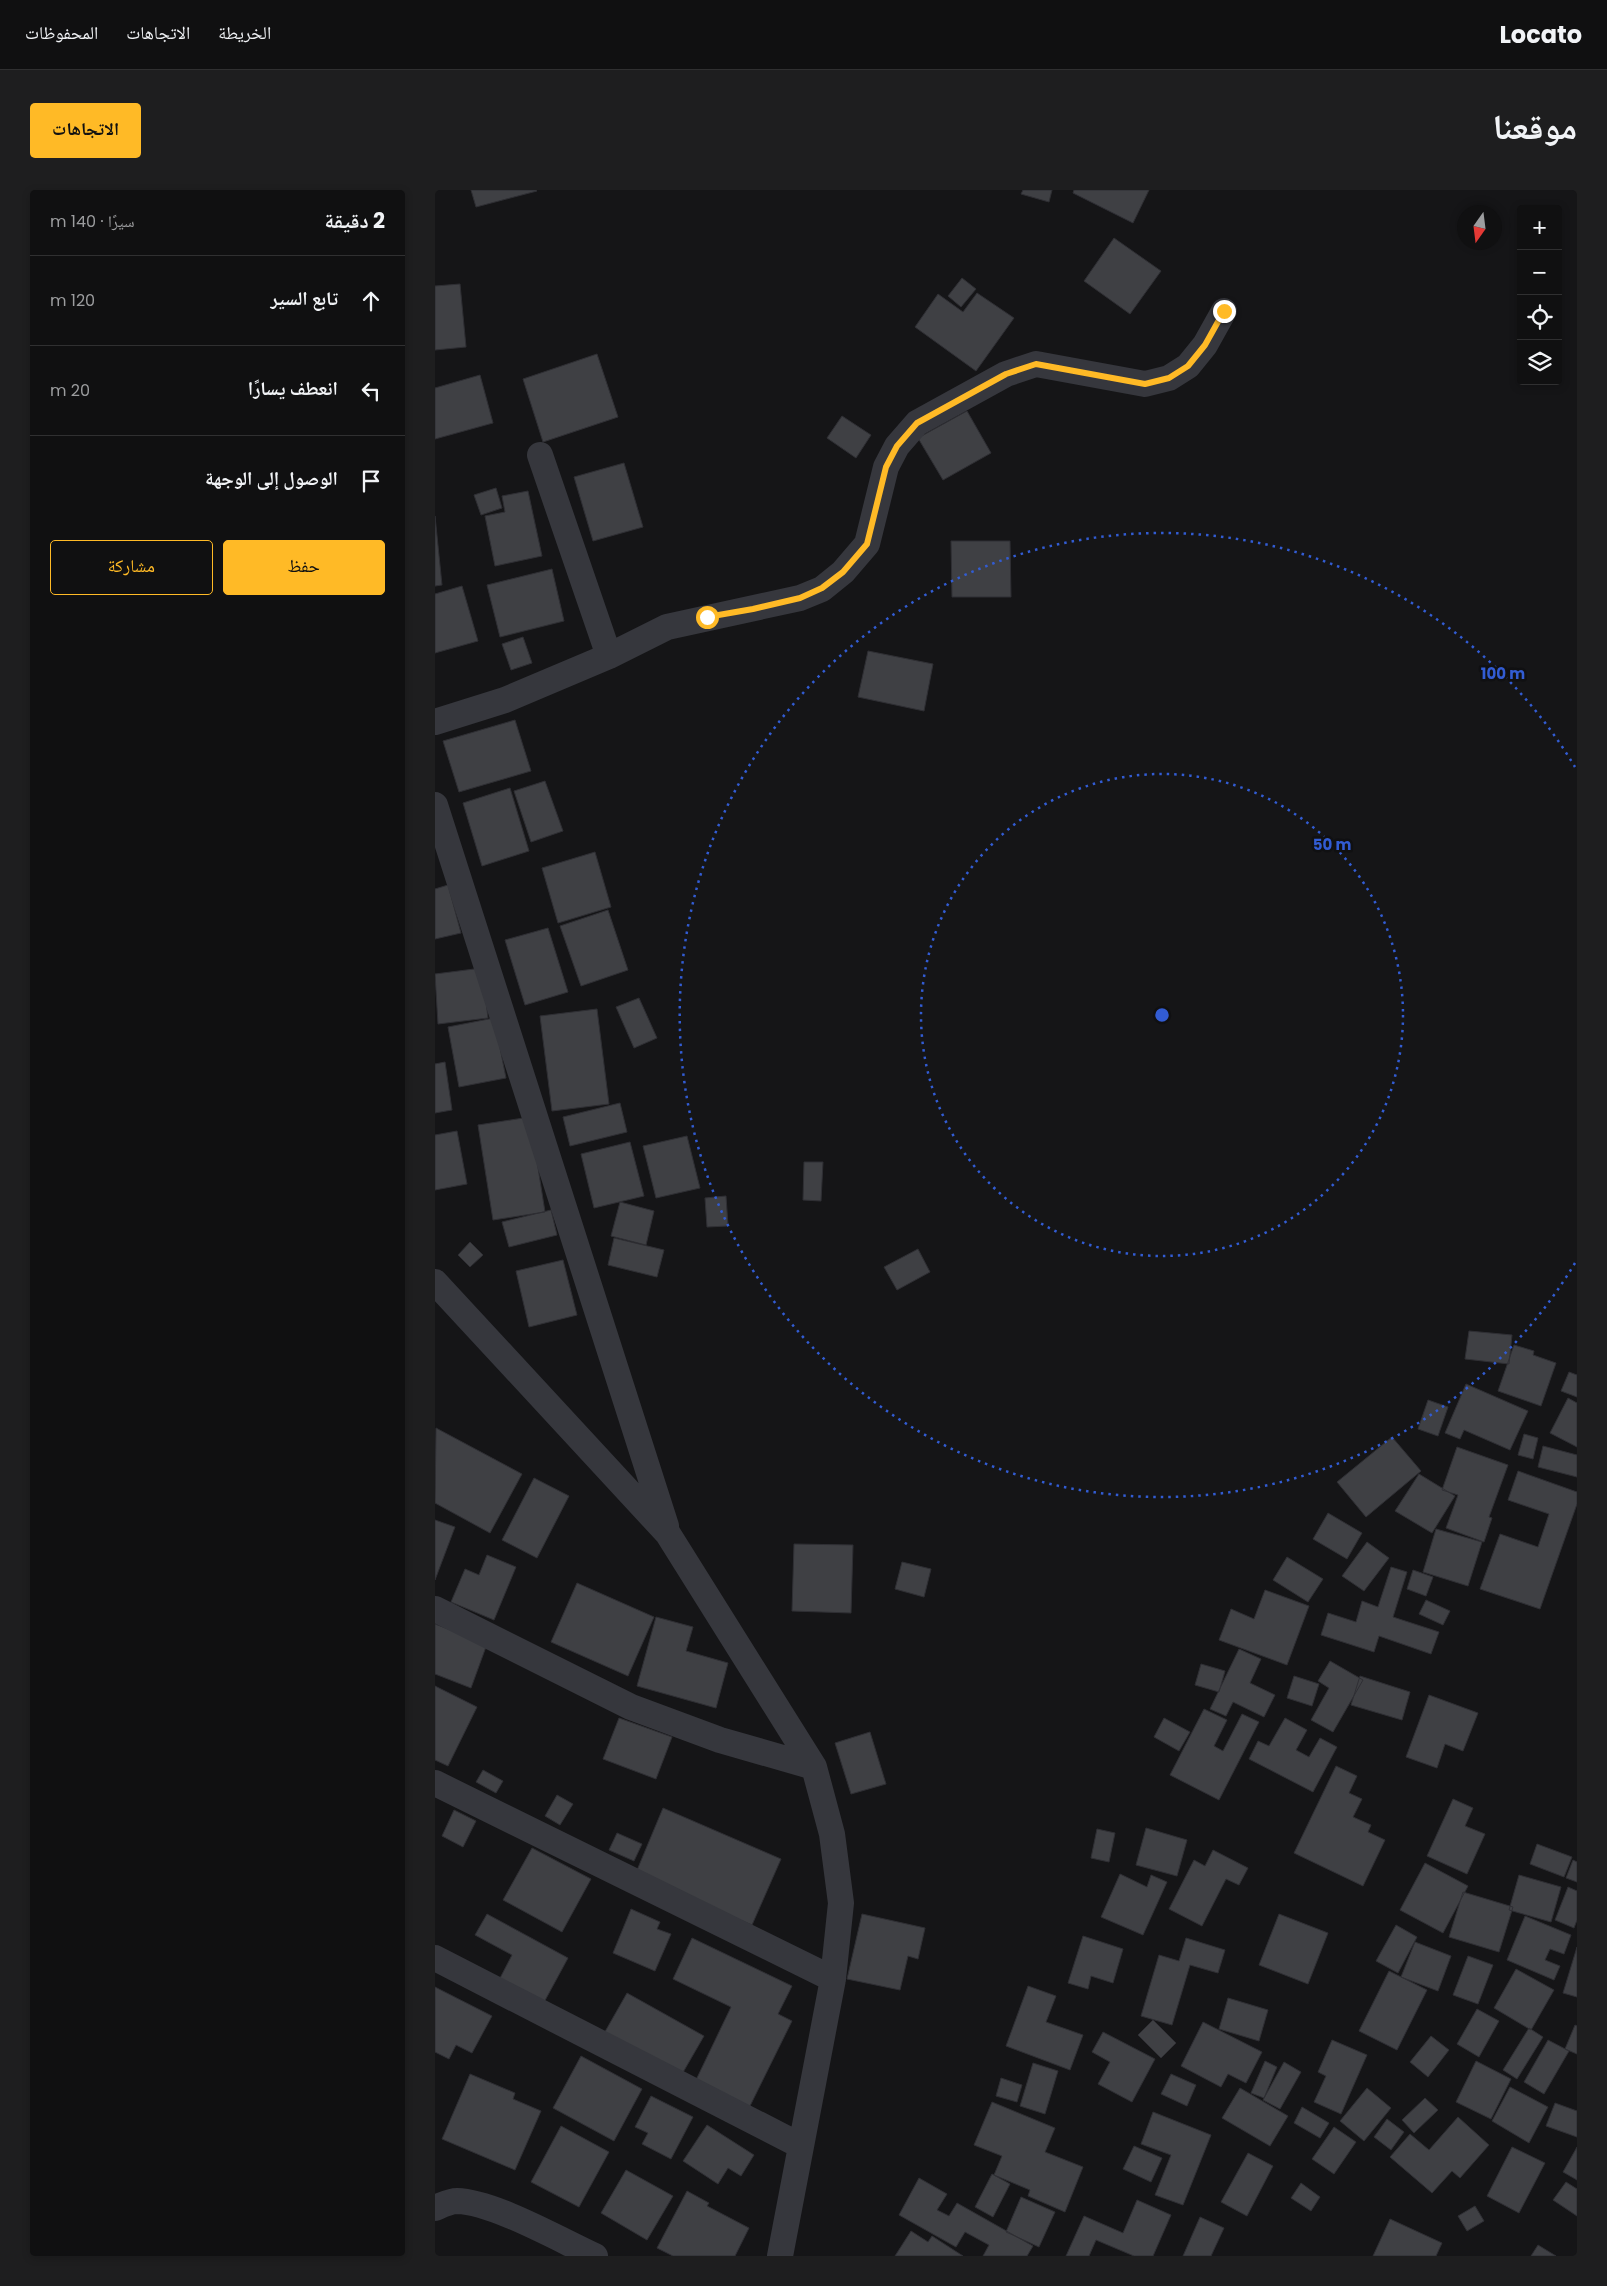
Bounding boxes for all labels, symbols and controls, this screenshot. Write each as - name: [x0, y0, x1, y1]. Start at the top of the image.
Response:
- text: Locato: [1499, 18, 1582, 51]
- text: المحفوظات: [25, 20, 98, 45]
- text: الاتجاهات: [126, 20, 190, 45]
- text: الخريطة: [218, 20, 271, 45]
- text: موقعنا: [1492, 102, 1577, 151]
- button: الاتجاهات: [30, 103, 141, 158]
- north arrow: [1457, 205, 1502, 250]
- map controls: [1517, 205, 1562, 385]
- button: +: [1517, 205, 1562, 250]
- text: 2 دقيقة: [324, 206, 385, 235]
- text: سيرًا · 140 m: [50, 210, 135, 233]
- button: −: [1517, 250, 1562, 295]
- text: تابع السير: [271, 285, 338, 312]
- icon: ahead: [357, 287, 385, 315]
- text: 120 m: [50, 289, 95, 312]
- button: locate: [1517, 295, 1562, 340]
- route end: [1213, 300, 1236, 323]
- button: layers: [1517, 340, 1562, 385]
- text: انعطف يسارًا: [248, 375, 338, 402]
- icon: left: [357, 377, 385, 405]
- text: 20 m: [50, 379, 90, 402]
- text: الوصول إلى الوجهة: [205, 465, 338, 492]
- icon: arrive: [357, 467, 385, 495]
- button: مشاركة: [50, 540, 213, 595]
- button: حفظ: [223, 540, 385, 595]
- route start: [696, 606, 719, 629]
- text: 100 m: [1481, 663, 1525, 684]
- text: 50 m: [1313, 834, 1351, 855]
- centre of rings: [1153, 1006, 1171, 1024]

